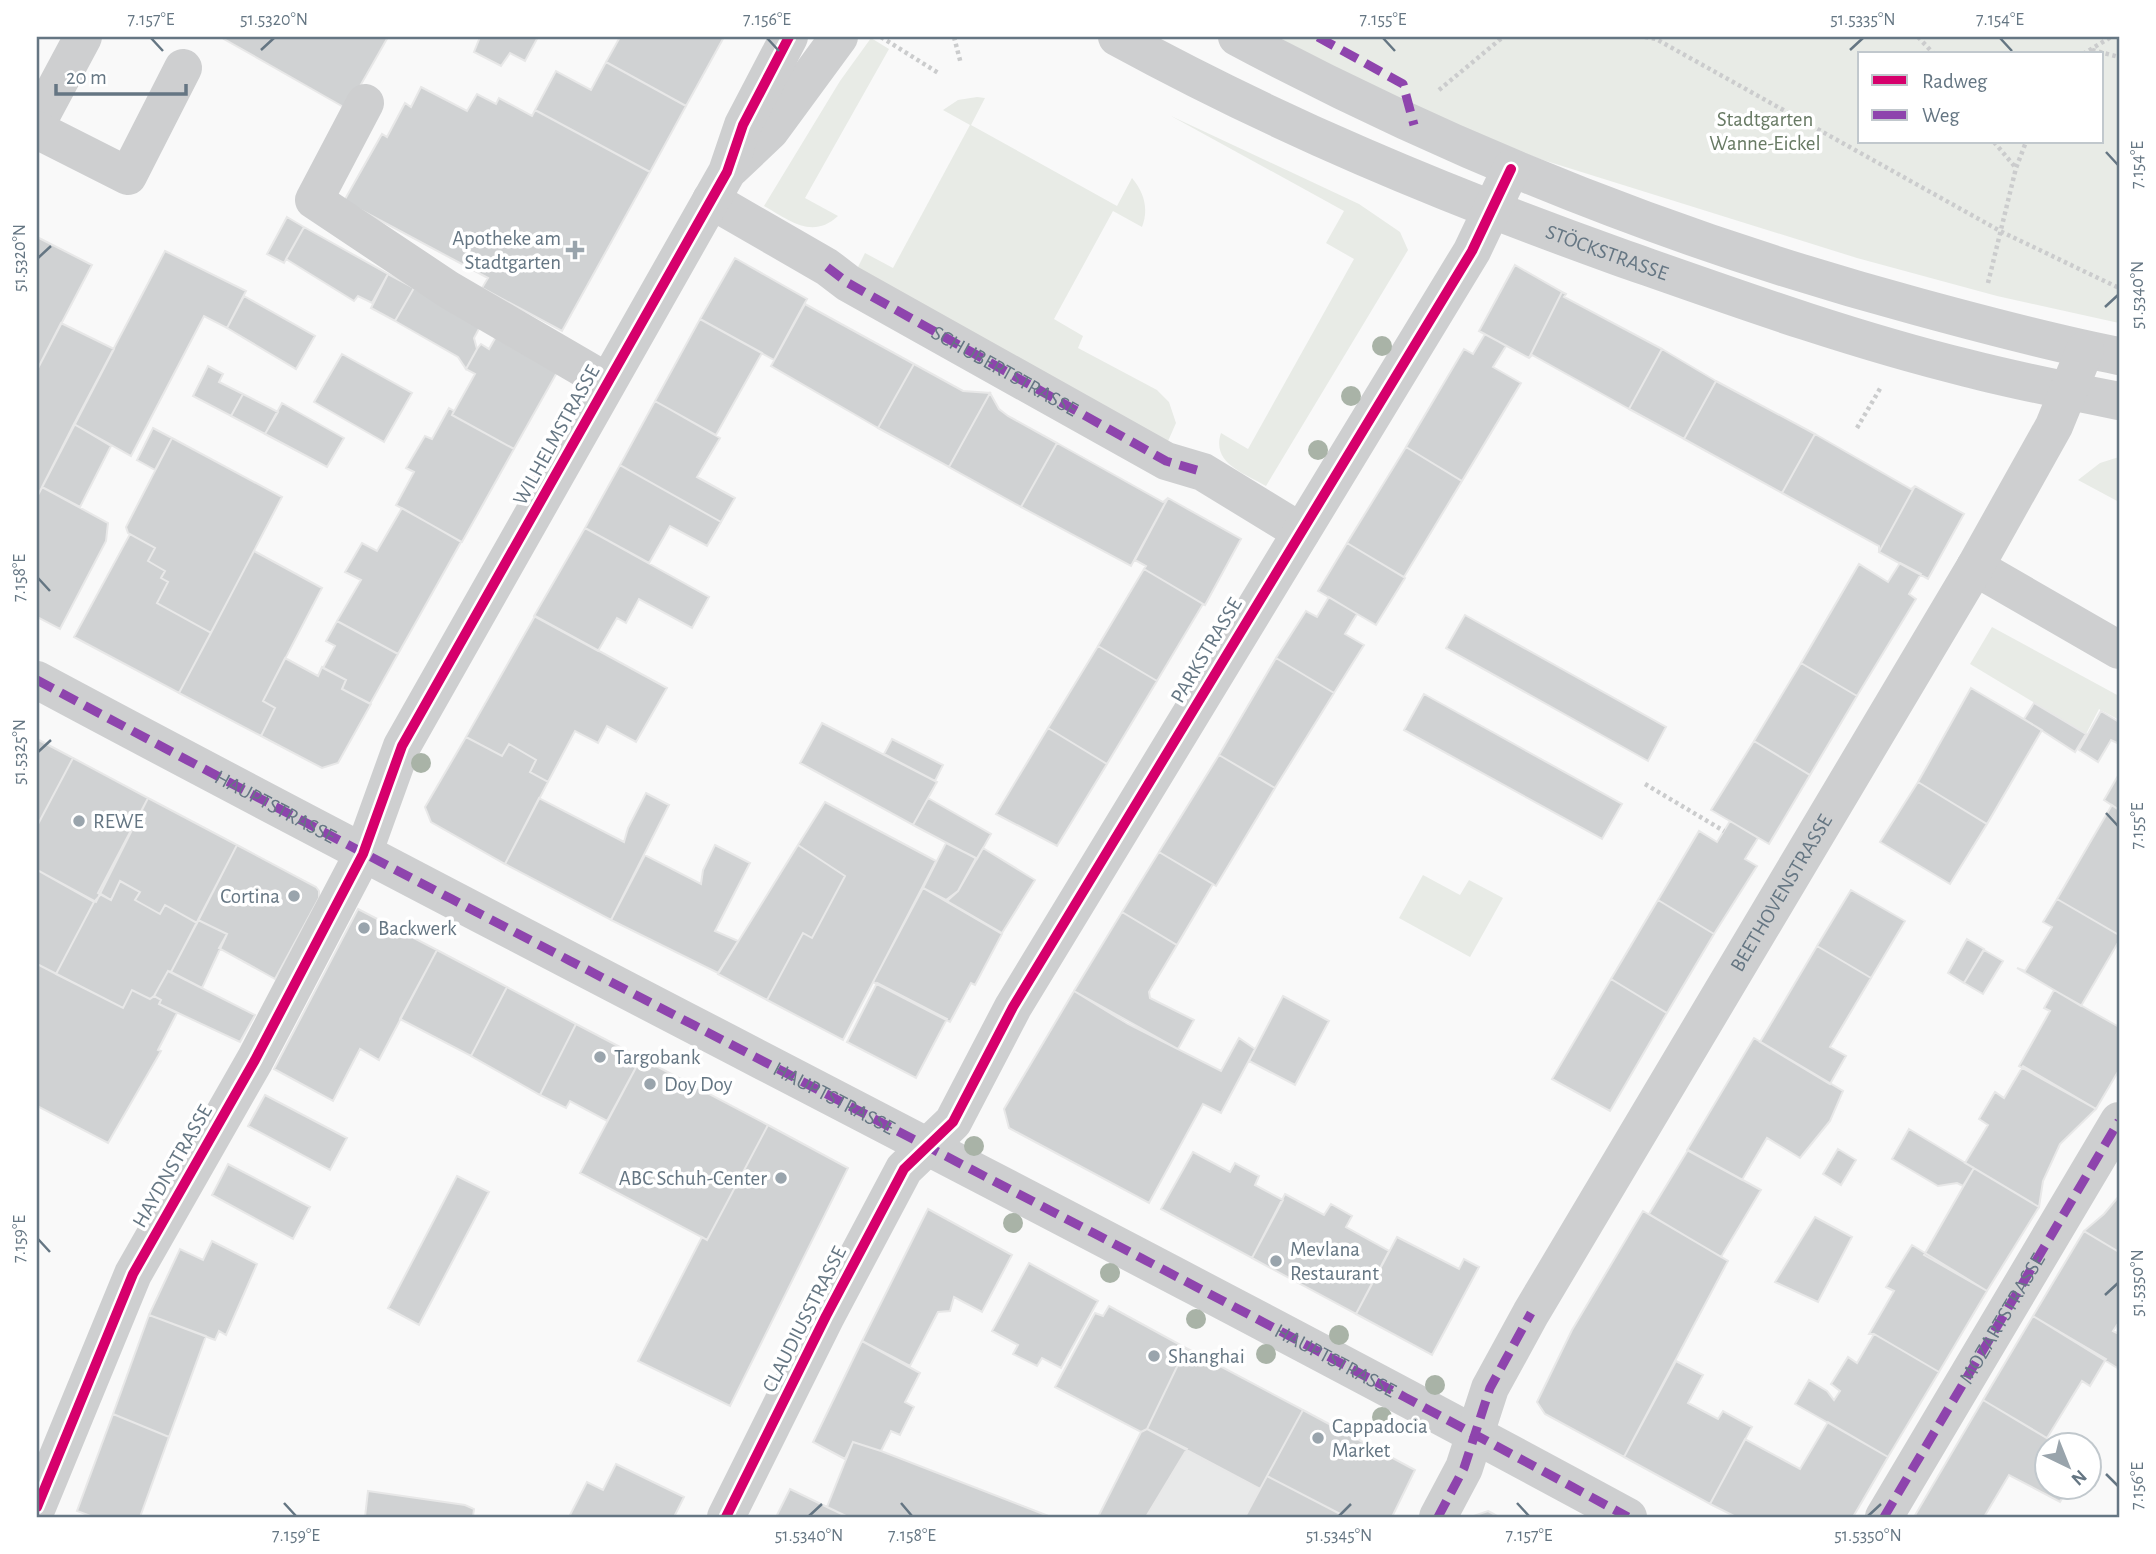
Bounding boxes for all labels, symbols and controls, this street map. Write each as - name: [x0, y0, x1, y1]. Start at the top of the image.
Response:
- text: 7.157°E: [128, 11, 175, 29]
- text: 51.5320°N: [240, 11, 308, 29]
- text: 7.156°E: [743, 11, 791, 29]
- text: 7.155°E: [1360, 11, 1407, 29]
- text: 51.5335°N: [1830, 11, 1896, 29]
- text: 7.154°E: [1976, 11, 2024, 29]
- scale bar: [56, 52, 186, 96]
- legend: [1858, 52, 2104, 144]
- text: 20 m: [66, 67, 107, 88]
- text: Radweg: [1922, 71, 1988, 92]
- text: Weg: [1922, 105, 1960, 126]
- park label: Stadtgarten Wanne-Eickel: [1709, 109, 1821, 154]
- text: 7.154°E: [2129, 141, 2147, 189]
- street label: STÖCKSTRASSE: [1543, 221, 1671, 284]
- text: 51.5320°N: [11, 224, 29, 292]
- place label: Apotheke am Stadtgarten: [452, 228, 561, 273]
- marker: Apotheke am Stadtgarten: [567, 242, 583, 258]
- text: 51.5340°N: [2129, 261, 2147, 329]
- street label: SCHUBERTSTRASSE: [928, 322, 1081, 420]
- street label: WILHELMSTRASSE: [509, 362, 604, 509]
- text: 7.158°E: [11, 554, 29, 602]
- street label: PARKSTRASSE: [1167, 594, 1246, 707]
- text: 51.5325°N: [11, 719, 29, 785]
- street label: HAUPTSTRASSE: [211, 767, 339, 848]
- text: 7.155°E: [2129, 802, 2147, 849]
- place label: REWE: [93, 811, 144, 832]
- street label: BEETHOVENSTRASSE: [1727, 811, 1836, 975]
- marker: REWE: [71, 813, 87, 829]
- place label: Cortina: [220, 886, 280, 907]
- marker: Cortina: [286, 888, 302, 904]
- place label: Backwerk: [378, 918, 457, 939]
- marker: Backwerk: [356, 920, 372, 936]
- place label: Targobank: [614, 1047, 701, 1068]
- marker: Targobank: [592, 1049, 608, 1065]
- street label: HAUPTSTRASSE: [770, 1058, 898, 1139]
- place label: Doy Doy: [664, 1074, 733, 1095]
- marker: Doy Doy: [642, 1076, 658, 1092]
- street label: HAYDNSTRASSE: [129, 1101, 216, 1231]
- place label: ABC Schuh-Center: [619, 1168, 767, 1189]
- marker: ABC Schuh-Center: [773, 1170, 789, 1186]
- text: 7.159°E: [11, 1215, 29, 1263]
- place label: Mevlana Restaurant: [1290, 1239, 1379, 1284]
- street label: CLAUDIUSSTRASSE: [759, 1243, 850, 1395]
- text: 51.5350°N: [2129, 1249, 2147, 1317]
- street label: MOZARTSTRASSE: [1956, 1250, 2049, 1387]
- marker: Mevlana Restaurant: [1268, 1253, 1284, 1269]
- street label: HAUPTSTRASSE: [1271, 1320, 1399, 1401]
- place label: Shanghai: [1168, 1346, 1245, 1367]
- marker: Shanghai: [1146, 1348, 1162, 1364]
- place label: Cappadocia Market: [1332, 1416, 1428, 1461]
- marker: Cappadocia Market: [1310, 1430, 1326, 1446]
- north arrow: [2034, 1432, 2104, 1502]
- text: 7.156°E: [2129, 1462, 2147, 1510]
- text: N: [2067, 1466, 2090, 1489]
- text: 7.159°E: [272, 1527, 320, 1545]
- text: 51.5340°N: [775, 1527, 843, 1545]
- text: 7.158°E: [888, 1527, 936, 1545]
- text: 51.5345°N: [1306, 1527, 1372, 1545]
- text: 7.157°E: [1506, 1527, 1553, 1545]
- text: 51.5350°N: [1834, 1527, 1902, 1545]

